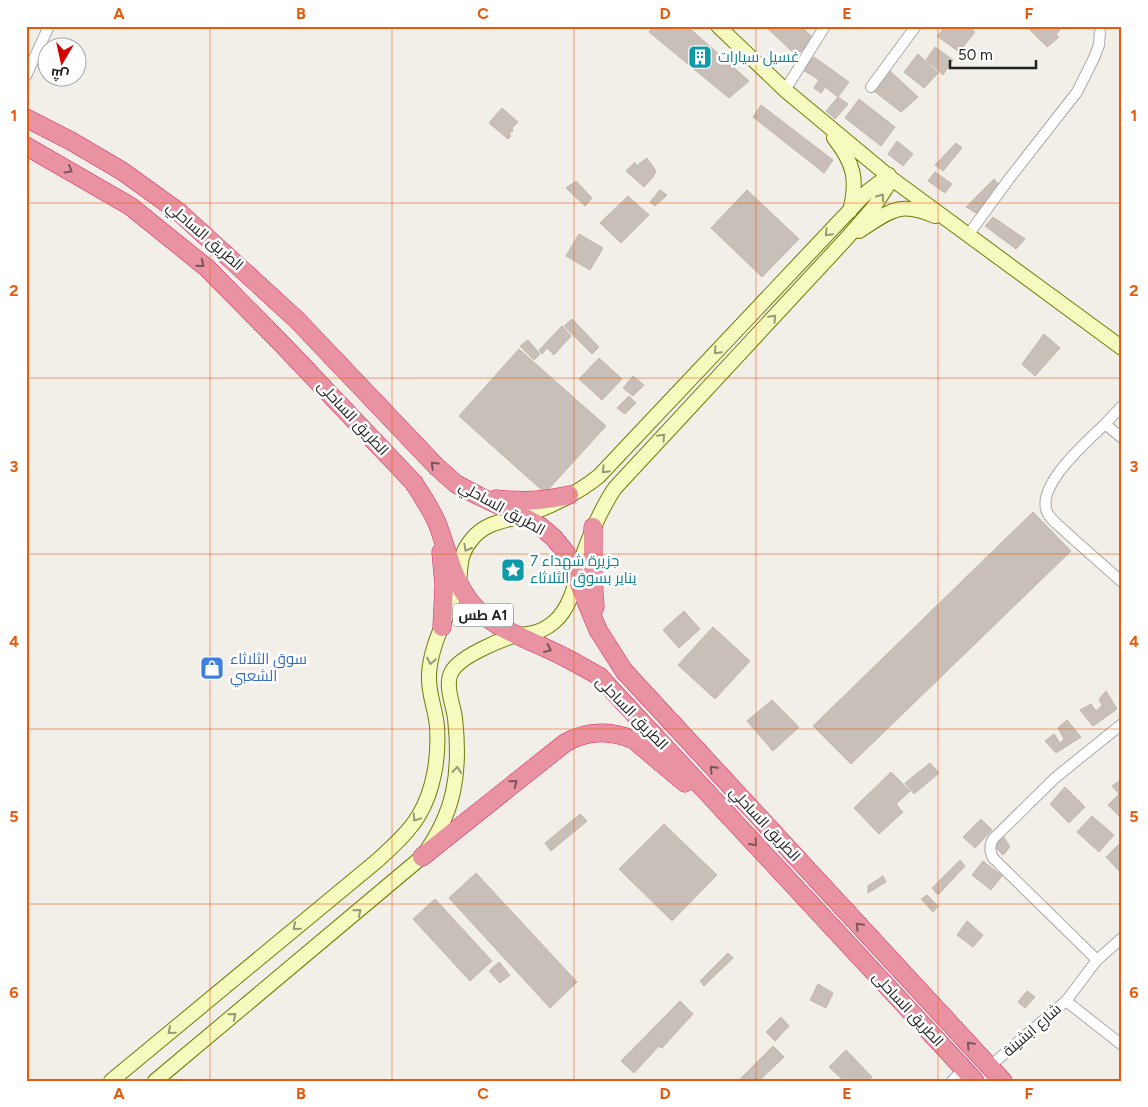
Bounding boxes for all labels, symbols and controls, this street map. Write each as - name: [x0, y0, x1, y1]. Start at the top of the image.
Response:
- text: A: [113, 4, 125, 23]
- text: B: [296, 4, 306, 23]
- text: C: [477, 4, 489, 23]
- text: D: [659, 4, 671, 23]
- text: E: [842, 4, 852, 23]
- text: F: [1025, 4, 1034, 23]
- north arrow: [38, 38, 88, 88]
- scale bar: [950, 38, 1037, 70]
- building icon: غسيل سيارات: [687, 44, 713, 70]
- text: 50 m: [958, 46, 993, 64]
- place label: غسيل سيارات: [718, 48, 799, 67]
- text: ش: [50, 65, 70, 84]
- text: 1: [11, 106, 17, 125]
- text: 1: [1131, 106, 1137, 125]
- one-way arrow: [63, 163, 72, 173]
- one-way arrow: [875, 193, 884, 203]
- street label: الطريق الساحلي: [161, 198, 247, 276]
- one-way arrow: [825, 227, 834, 236]
- one-way arrow: [195, 258, 204, 266]
- text: 2: [9, 281, 19, 300]
- text: 2: [1129, 281, 1139, 300]
- one-way arrow: [767, 314, 776, 323]
- one-way arrow: [714, 346, 723, 355]
- street label: الطريق الساحلى: [313, 377, 392, 460]
- one-way arrow: [656, 433, 665, 442]
- text: 3: [10, 457, 19, 476]
- text: 3: [1130, 457, 1139, 476]
- one-way arrow: [431, 461, 440, 470]
- one-way arrow: [602, 464, 611, 473]
- street label: الطريق الساحلي: [454, 477, 548, 542]
- one-way arrow: [463, 542, 473, 551]
- place label: جزيرة شهداء 7 يناير بسوق الثلاثاء: [530, 552, 637, 588]
- place icon: جزيرة شهداء 7 يناير بسوق الثلاثاء: [500, 557, 526, 583]
- road number: طس A1: [453, 604, 513, 626]
- text: 4: [9, 632, 19, 651]
- text: 4: [1129, 632, 1139, 651]
- one-way arrow: [543, 643, 552, 653]
- place label: سوق الثلاثاء الشعبي: [230, 650, 307, 688]
- shop icon: سوق الثلاثاء الشعبي: [199, 655, 225, 681]
- one-way arrow: [426, 657, 436, 666]
- street label: الطريق الساحلى: [592, 672, 672, 754]
- one-way arrow: [710, 765, 719, 774]
- one-way arrow: [451, 766, 462, 774]
- one-way arrow: [509, 779, 518, 788]
- street label: الطريق الساحلي: [724, 783, 804, 867]
- text: 5: [9, 807, 19, 826]
- text: 5: [1129, 807, 1139, 826]
- one-way arrow: [413, 813, 422, 822]
- one-way arrow: [748, 837, 757, 846]
- one-way arrow: [352, 909, 361, 918]
- one-way arrow: [293, 921, 302, 930]
- one-way arrow: [856, 923, 865, 932]
- street label: الطريق الساحلى: [868, 968, 947, 1051]
- text: 6: [9, 983, 19, 1002]
- text: 6: [1129, 983, 1139, 1002]
- street label: شارع ابشينة: [999, 1000, 1066, 1062]
- one-way arrow: [227, 1013, 236, 1022]
- one-way arrow: [168, 1025, 177, 1034]
- one-way arrow: [967, 1042, 976, 1051]
- text: A: [113, 1084, 125, 1103]
- text: B: [296, 1084, 306, 1103]
- text: C: [477, 1084, 489, 1103]
- text: D: [659, 1084, 671, 1103]
- text: E: [842, 1084, 852, 1103]
- text: F: [1025, 1084, 1034, 1103]

